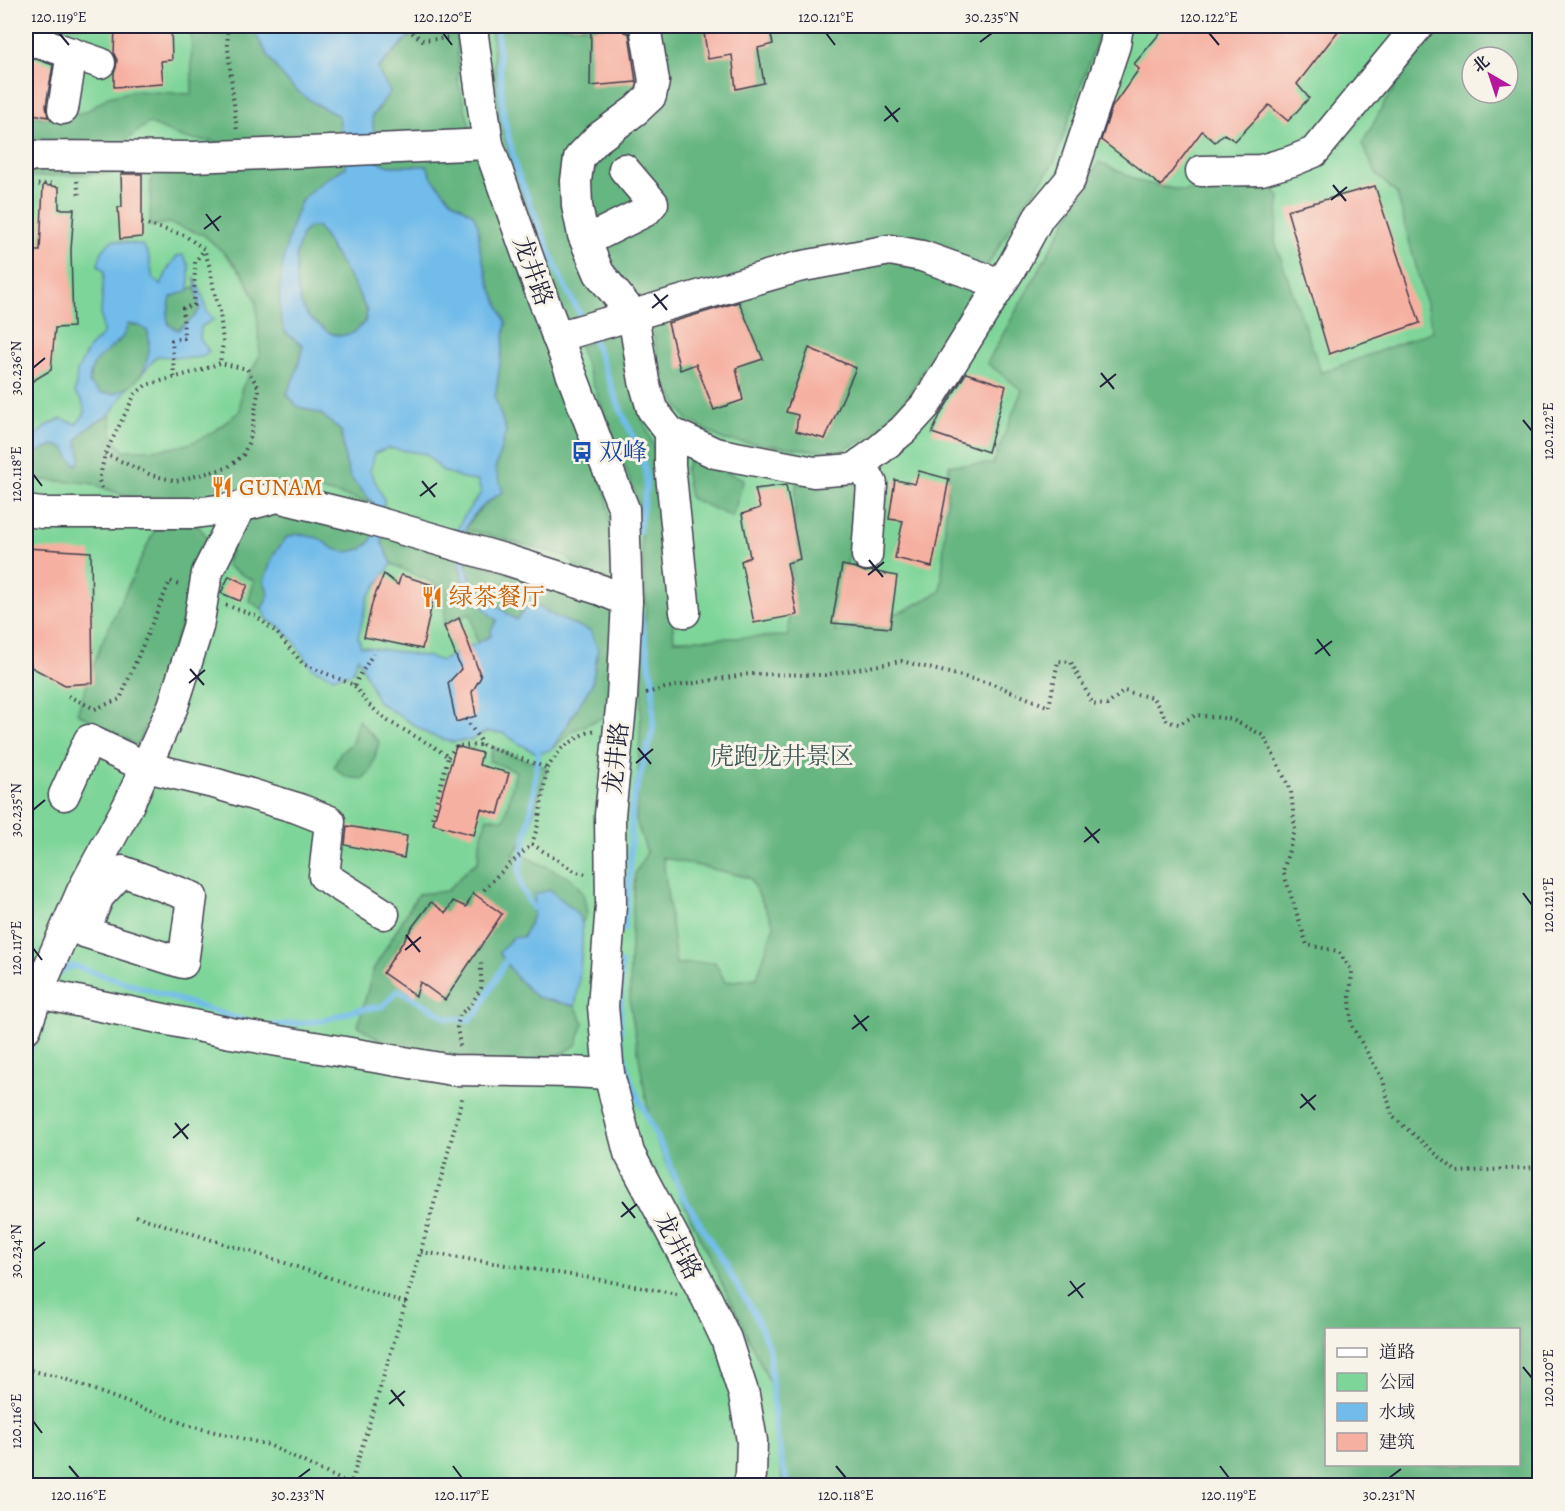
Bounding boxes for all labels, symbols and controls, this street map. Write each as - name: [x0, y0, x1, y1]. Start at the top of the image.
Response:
- text: 120.119°E: [31, 7, 87, 27]
- text: 120.120°E: [414, 7, 472, 27]
- text: 120.121°E: [798, 7, 854, 27]
- text: 30.235°N: [965, 7, 1019, 27]
- text: 120.122°E: [1180, 7, 1238, 27]
- north arrow: [1460, 45, 1520, 105]
- text: 北: [1468, 51, 1494, 78]
- street label: 龙井路: [506, 232, 560, 310]
- text: 30.236°N: [6, 341, 26, 395]
- text: 120.122°E: [1538, 402, 1558, 460]
- place label: 双峰: [599, 436, 647, 468]
- bus stop icon: 双峰: [570, 440, 594, 464]
- text: 120.118°E: [6, 446, 26, 502]
- place label: GUNAM: [239, 471, 323, 503]
- restaurant icon: GUNAM: [210, 475, 234, 499]
- place label: 绿茶餐厅: [449, 581, 545, 613]
- restaurant icon: 绿茶餐厅: [420, 585, 444, 609]
- street label: 龙井路: [596, 721, 636, 795]
- park label: 虎跑龙井景区: [710, 740, 854, 772]
- text: 30.235°N: [6, 783, 26, 837]
- text: 120.121°E: [1538, 877, 1558, 933]
- text: 120.117°E: [6, 921, 26, 975]
- street label: 龙井路: [647, 1207, 709, 1285]
- text: 30.234°N: [6, 1224, 26, 1278]
- legend: [1325, 1328, 1520, 1466]
- text: 道路: [1379, 1340, 1415, 1364]
- text: 120.120°E: [1538, 1349, 1558, 1407]
- text: 公园: [1379, 1370, 1415, 1394]
- text: 120.116°E: [6, 1393, 26, 1449]
- text: 水域: [1379, 1400, 1415, 1424]
- text: 建筑: [1379, 1430, 1415, 1454]
- text: 120.116°E: [51, 1485, 107, 1505]
- text: 30.233°N: [271, 1485, 325, 1505]
- text: 120.117°E: [435, 1485, 489, 1505]
- text: 120.118°E: [818, 1485, 874, 1505]
- text: 120.119°E: [1201, 1485, 1257, 1505]
- text: 30.231°N: [1363, 1485, 1416, 1505]

